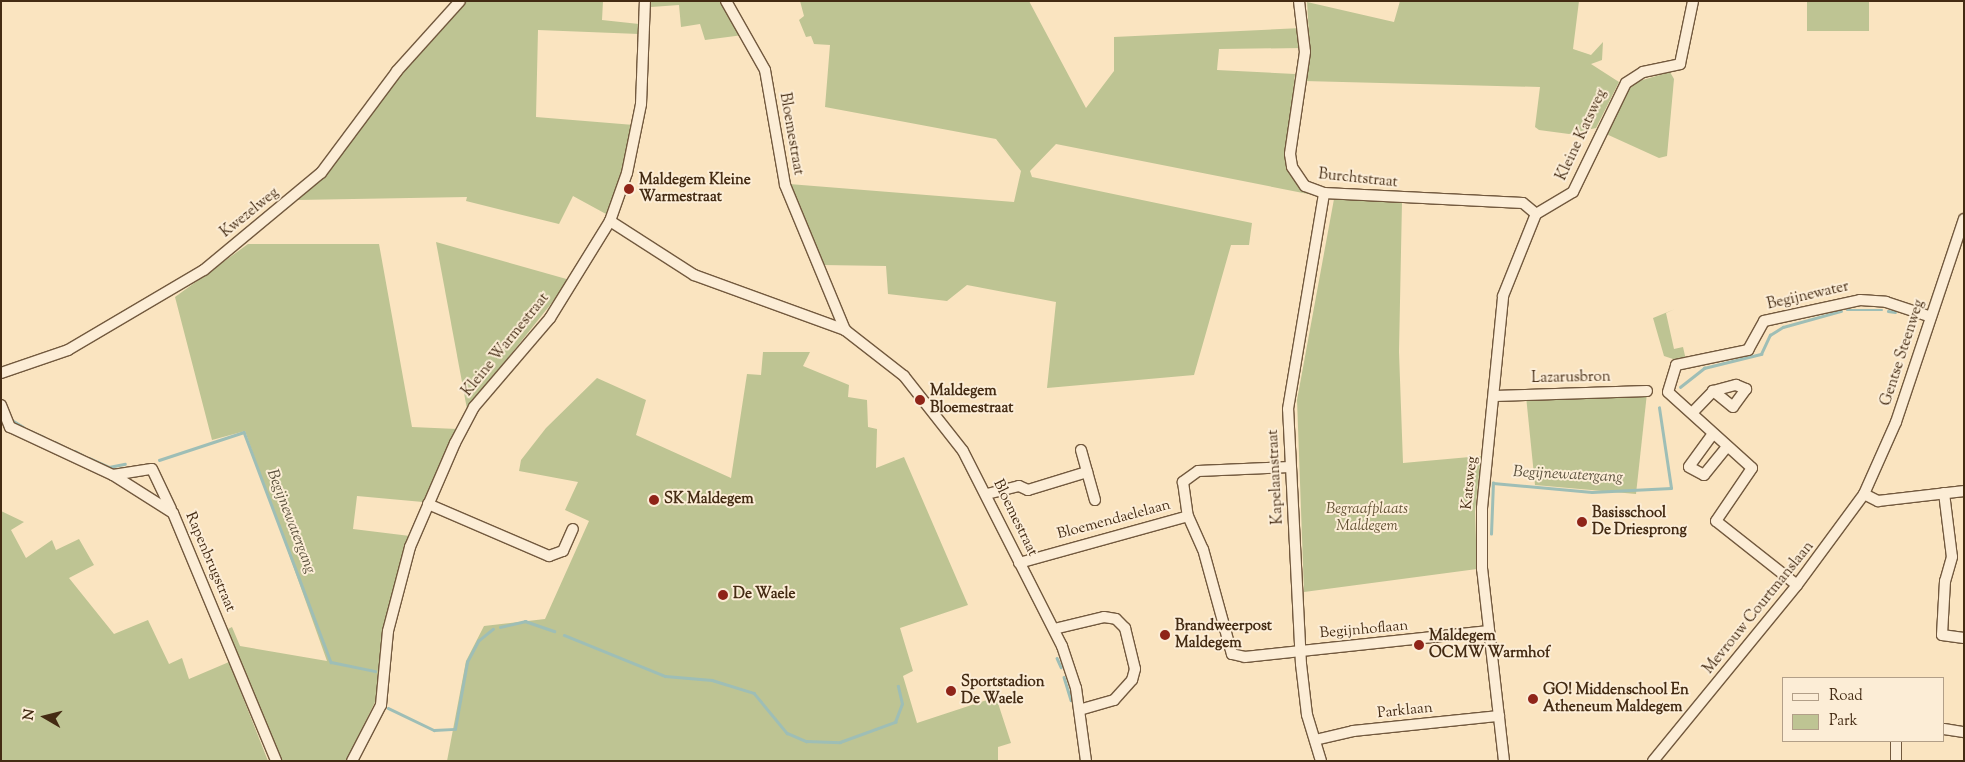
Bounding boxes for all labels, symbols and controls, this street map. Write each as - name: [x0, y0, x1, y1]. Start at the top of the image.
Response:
- street label: Kleine Katsweg: [1553, 86, 1611, 184]
- street label: Bloemestraat: [775, 91, 807, 177]
- street label: Burchtstraat: [1317, 166, 1399, 192]
- place label: Maldegem Kleine Warmestraat: [639, 171, 751, 206]
- marker: Maldegem Kleine Warmestraat: [623, 183, 635, 195]
- street label: Kwezelweg: [217, 184, 283, 242]
- street label: Begijnewater: [1765, 278, 1851, 314]
- street label: Kleine Warmestraat: [459, 290, 553, 400]
- street label: Gentse Steenweg: [1877, 298, 1929, 408]
- street label: Lazarusbron: [1531, 368, 1611, 388]
- place label: Maldegem Bloemestraat: [930, 382, 1013, 417]
- marker: Maldegem Bloemestraat: [914, 394, 926, 406]
- street label: Kapelaanstraat: [1265, 429, 1287, 525]
- street label: Katsweg: [1458, 455, 1482, 511]
- water label: Begijnewatergang: [1512, 464, 1624, 488]
- water label: Begijnewatergang: [261, 467, 319, 577]
- street label: Bloemestraat: [989, 477, 1041, 559]
- place label: SK Maldegem: [664, 491, 754, 509]
- marker: SK Maldegem: [648, 494, 660, 506]
- street label: Bloemendaelelaan: [1055, 496, 1173, 544]
- park label: Begraafplaats Maldegem: [1326, 500, 1408, 535]
- place label: Basisschool De Driesprong: [1592, 504, 1687, 539]
- street label: Rapenbrugstraat: [181, 509, 239, 615]
- marker: Basisschool De Driesprong: [1576, 516, 1588, 528]
- street label: Mevrouw Courtmanslaan: [1700, 538, 1818, 678]
- place label: De Waele: [733, 586, 795, 604]
- marker: De Waele: [717, 589, 729, 601]
- place label: Brandweerpost Maldegem: [1175, 617, 1272, 652]
- street label: Begijnhoflaan: [1319, 617, 1409, 643]
- place label: Maldegem OCMW Warmhof: [1429, 627, 1550, 662]
- marker: Brandweerpost Maldegem: [1159, 629, 1171, 641]
- marker: Maldegem OCMW Warmhof: [1413, 639, 1425, 651]
- place label: Sportstadion De Waele: [961, 673, 1045, 708]
- legend: [1782, 677, 1945, 742]
- place label: GO! Middenschool En Atheneum Maldegem: [1543, 681, 1689, 716]
- marker: Sportstadion De Waele: [945, 685, 957, 697]
- text: Road: [1829, 686, 1863, 707]
- north arrow: [20, 692, 70, 742]
- marker: GO! Middenschool En Atheneum Maldegem: [1527, 693, 1539, 705]
- street label: Parklaan: [1376, 699, 1434, 723]
- text: N: [19, 708, 41, 722]
- text: Park: [1829, 711, 1858, 732]

